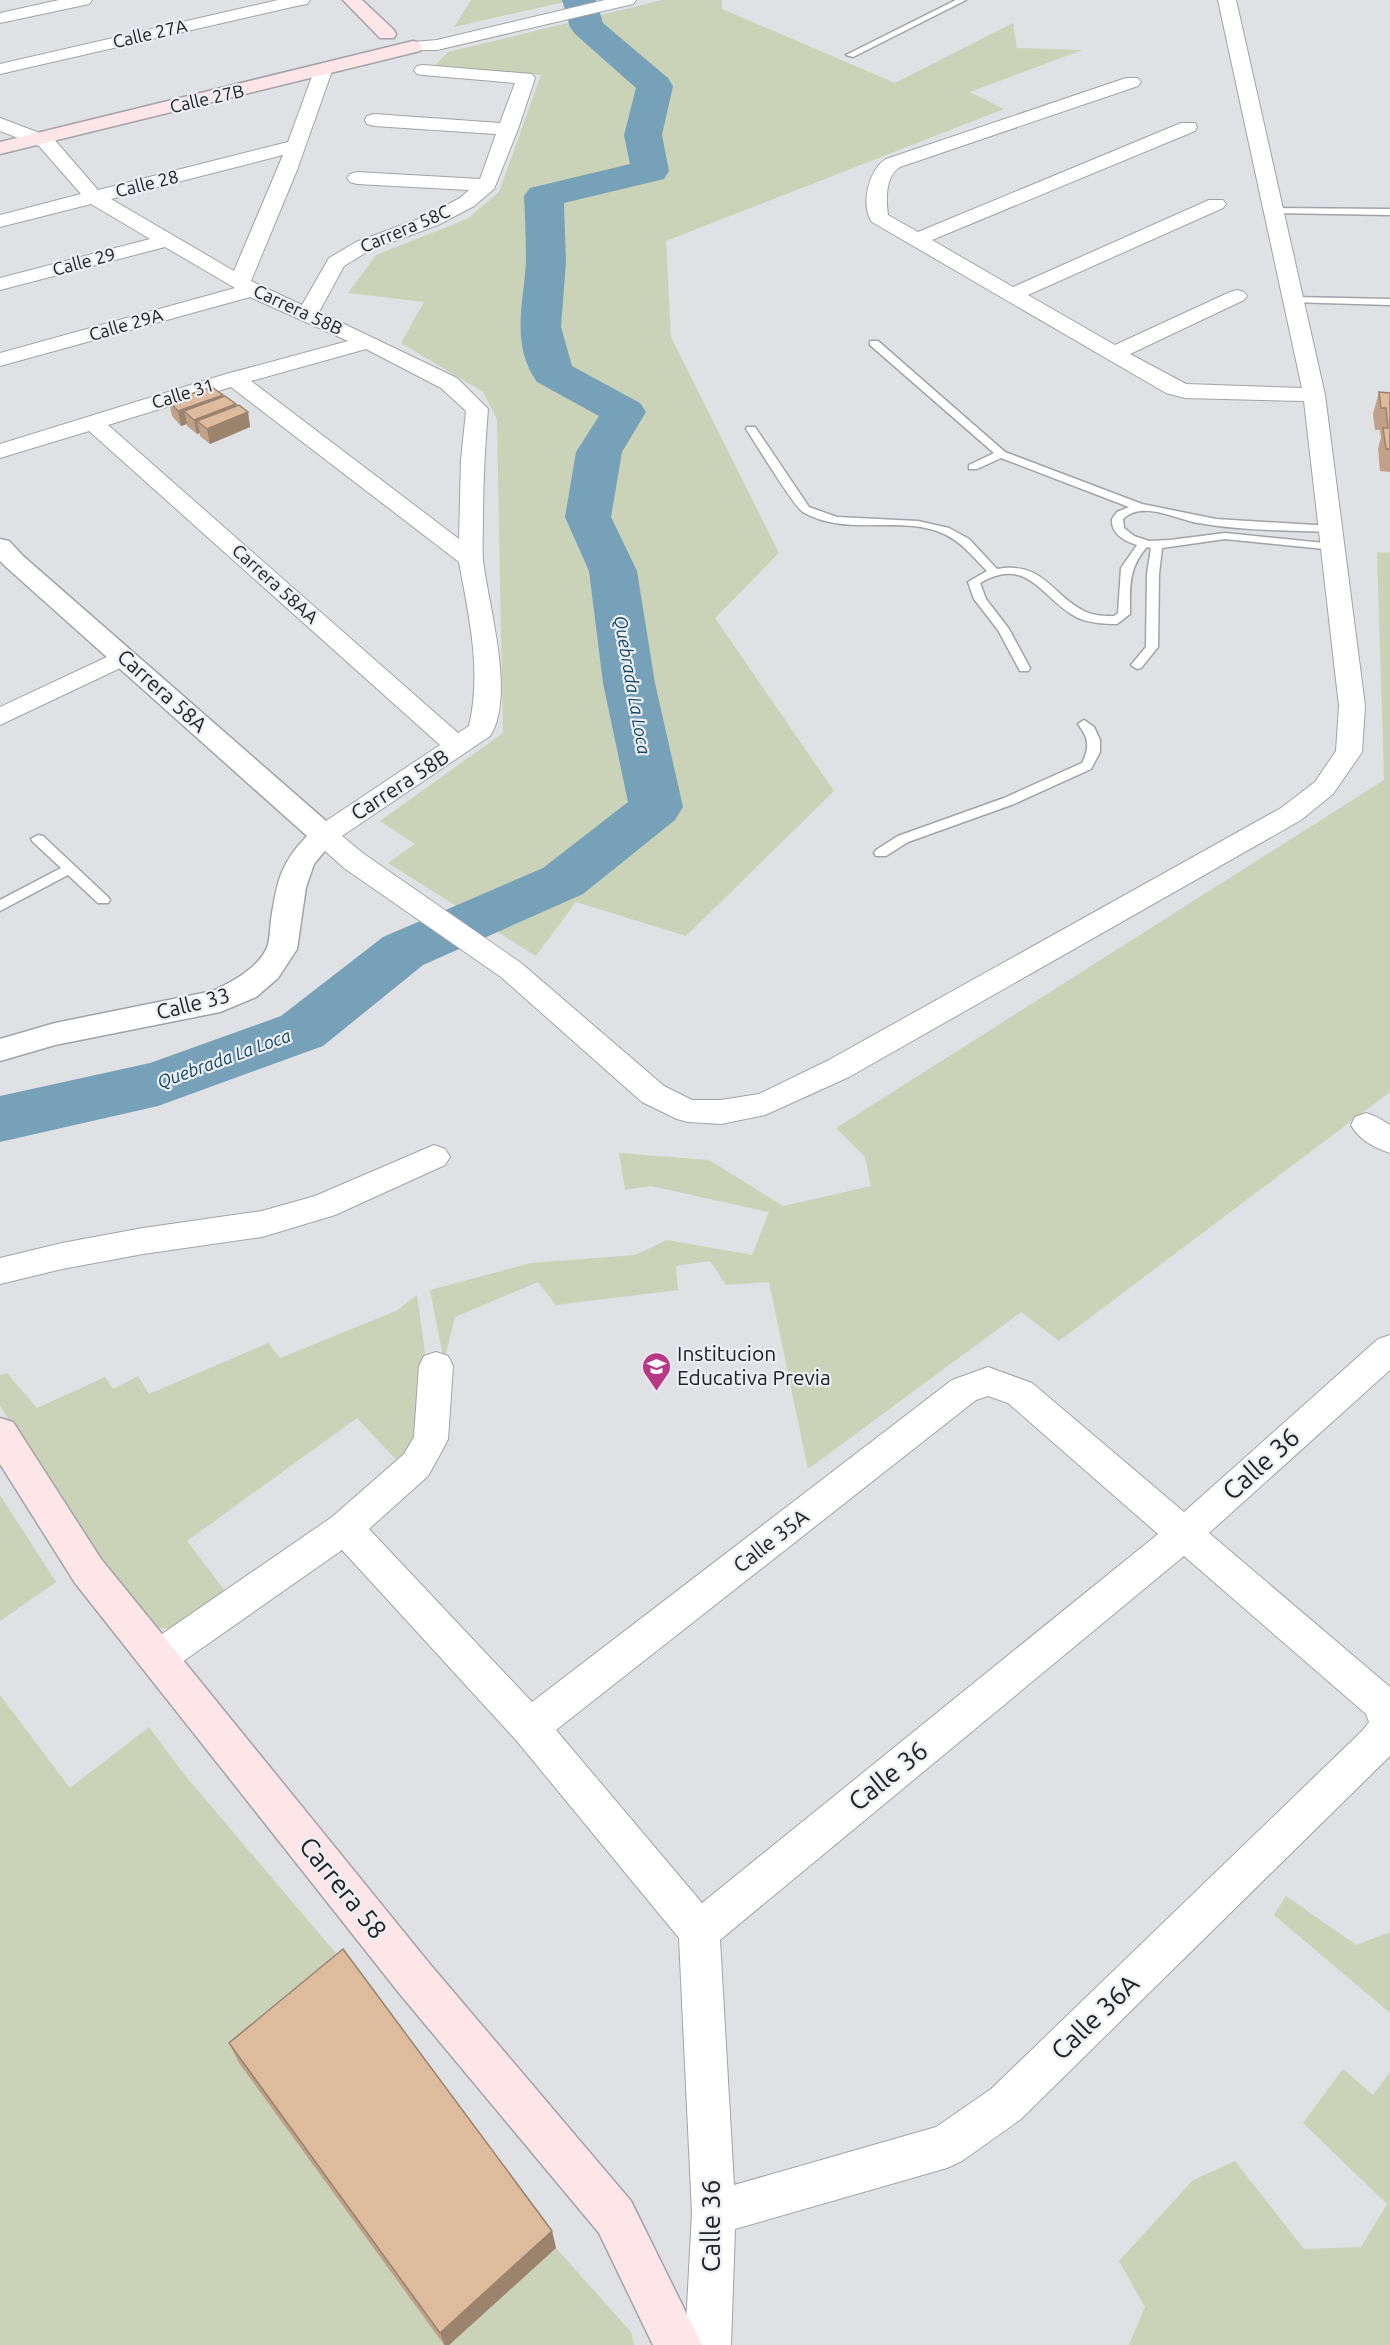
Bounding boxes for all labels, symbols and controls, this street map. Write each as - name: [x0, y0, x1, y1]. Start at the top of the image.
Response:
- street label: Calle 27A: [111, 15, 189, 51]
- street label: Calle 27B: [168, 80, 246, 116]
- street label: Calle 28: [113, 166, 180, 200]
- street label: Carrera 58C: [357, 200, 452, 256]
- street label: Calle 29: [50, 243, 117, 279]
- street label: Carrera 58B: [251, 280, 346, 338]
- street label: Calle 29A: [87, 304, 165, 344]
- street label: Calle 31: [149, 374, 216, 412]
- street label: Carrera 58AA: [229, 540, 323, 627]
- water label: Quebrada La Loca: [610, 614, 655, 756]
- street label: Carrera 58A: [113, 644, 213, 737]
- street label: Carrera 58B: [346, 744, 453, 825]
- street label: Calle 33: [154, 982, 232, 1024]
- water label: Quebrada La Loca: [154, 1025, 294, 1092]
- place label: Institucion Educativa Previa: [677, 1341, 831, 1389]
- school or university icon: Institucion Educativa Previa: [640, 1350, 672, 1392]
- street label: Calle 36: [1217, 1422, 1305, 1505]
- street label: Calle 35A: [728, 1503, 813, 1577]
- street label: Calle 36: [843, 1735, 933, 1816]
- street label: Carrera 58: [294, 1831, 393, 1944]
- street label: Calle 36A: [1045, 1968, 1144, 2065]
- street label: Calle 36: [696, 2180, 725, 2272]

